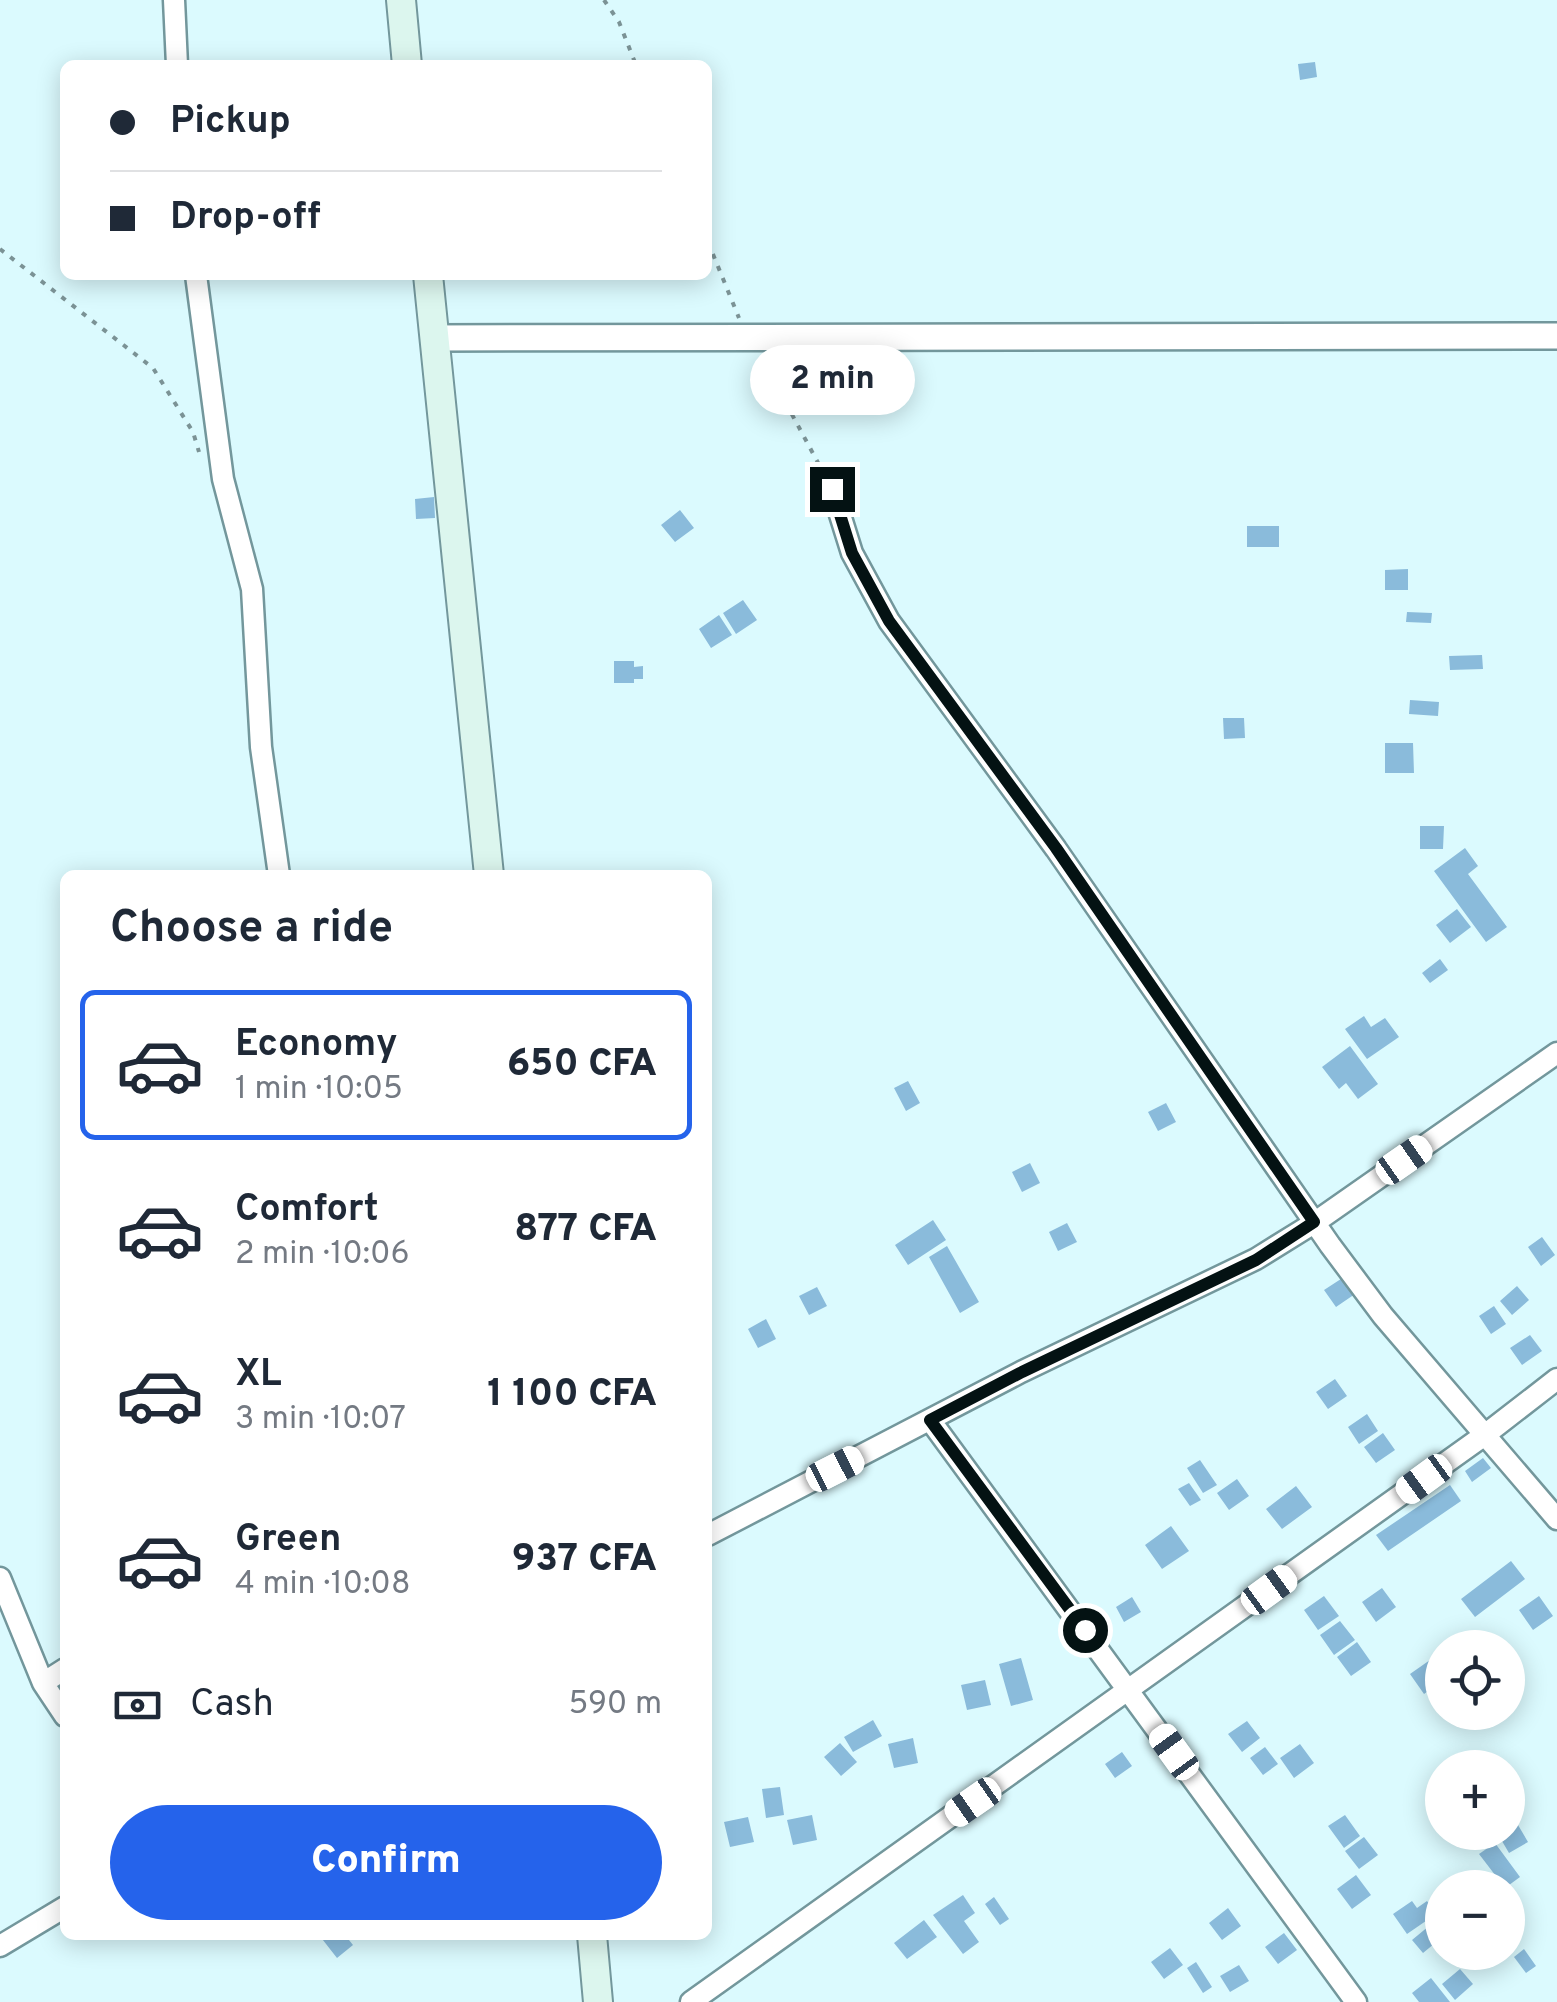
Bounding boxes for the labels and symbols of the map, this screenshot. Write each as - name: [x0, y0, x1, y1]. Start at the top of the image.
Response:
- callout: 2 min: [750, 344, 914, 414]
- route end: [810, 467, 855, 512]
- car: [1371, 1131, 1437, 1189]
- car: [801, 1442, 869, 1496]
- car: [1391, 1449, 1457, 1509]
- car: [1236, 1560, 1302, 1620]
- route start: [1063, 1608, 1108, 1653]
- car: [1144, 1719, 1204, 1785]
- car: [940, 1773, 1006, 1831]

